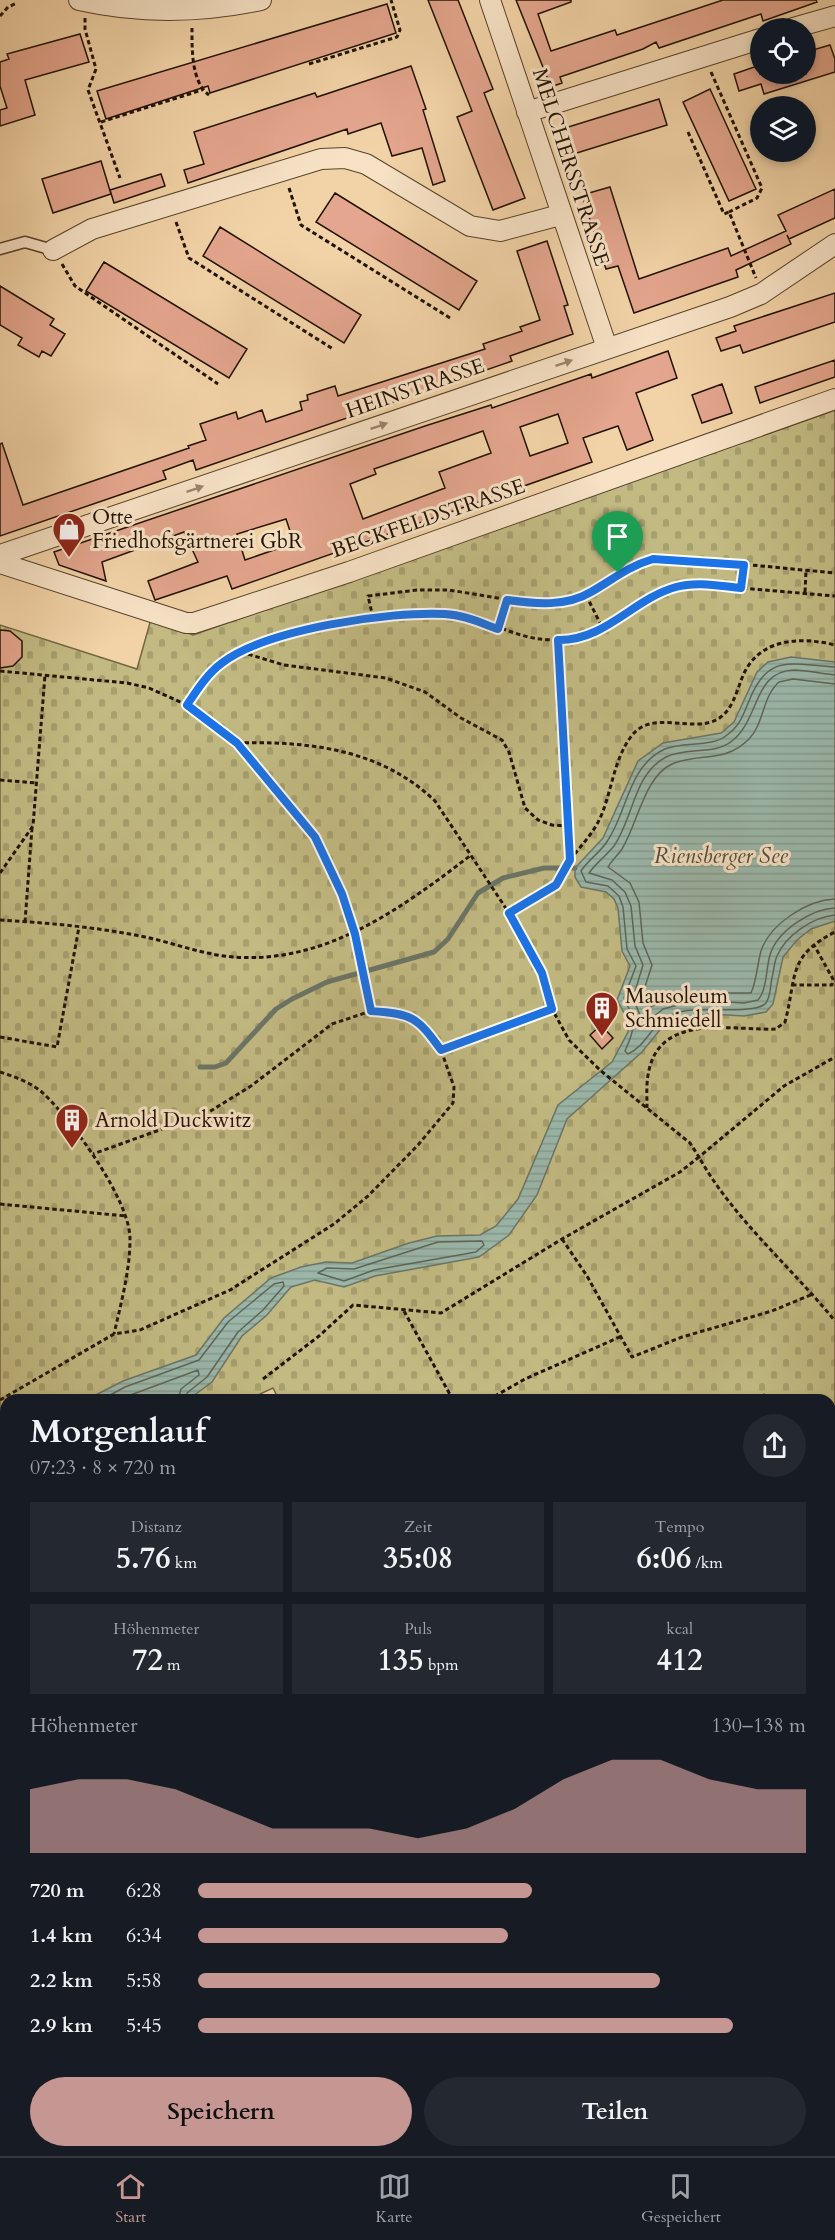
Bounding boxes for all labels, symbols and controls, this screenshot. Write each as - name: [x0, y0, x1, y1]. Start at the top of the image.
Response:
- map controls: [750, 18, 816, 162]
- button: locate: [750, 18, 816, 84]
- street label: MELCHERSSTRASSE: [525, 64, 616, 270]
- button: layers: [750, 96, 816, 162]
- street label: HEINSTRASSE: [342, 351, 488, 426]
- one-way arrow: [555, 358, 573, 367]
- one-way arrow: [370, 420, 388, 430]
- street label: BECKFELDSTRASSE: [327, 472, 529, 565]
- one-way arrow: [186, 483, 204, 493]
- place label: Otte Friedhofsgärtnerei GbR: [92, 503, 303, 556]
- shop icon: Otte Friedhofsgärtnerei GbR: [51, 511, 87, 558]
- pin: [592, 511, 643, 573]
- icon: arrive: [601, 520, 634, 553]
- water label: Riensberger See: [654, 841, 789, 871]
- place label: Mausoleum Schmiedell: [625, 982, 728, 1035]
- building icon: Mausoleum Schmiedell: [584, 990, 620, 1037]
- building icon: Arnold Duckwitz: [54, 1102, 90, 1149]
- place label: Arnold Duckwitz: [95, 1106, 252, 1135]
- text: Morgenlauf: [30, 1409, 206, 1454]
- button: share: [743, 1414, 806, 1477]
- text: 07:23 · 8 × 720 m: [30, 1454, 176, 1481]
- text: Distanz: [131, 1516, 182, 1538]
- text: Zeit: [404, 1516, 432, 1538]
- text: Tempo: [655, 1516, 705, 1538]
- text: 5.76: [116, 1538, 171, 1579]
- text: 35:08: [383, 1538, 453, 1579]
- text: 6:06: [636, 1538, 691, 1579]
- text: km: [171, 1552, 197, 1574]
- text: /km: [691, 1552, 723, 1574]
- text: Höhenmeter: [113, 1618, 199, 1640]
- text: Puls: [404, 1618, 432, 1640]
- text: kcal: [666, 1618, 693, 1640]
- text: 72: [132, 1640, 163, 1681]
- text: 135: [377, 1640, 424, 1681]
- text: 412: [657, 1640, 703, 1681]
- text: m: [163, 1654, 181, 1676]
- text: bpm: [424, 1654, 459, 1676]
- text: Höhenmeter: [30, 1712, 138, 1739]
- text: 130–138 m: [711, 1712, 806, 1739]
- text: 720 m: [30, 1877, 85, 1904]
- text: 6:28: [126, 1877, 162, 1904]
- text: 1.4 km: [30, 1922, 93, 1949]
- text: 6:34: [126, 1922, 162, 1949]
- text: 2.2 km: [30, 1967, 93, 1994]
- text: 5:58: [126, 1967, 162, 1994]
- text: 2.9 km: [30, 2012, 93, 2039]
- text: 5:45: [126, 2012, 162, 2039]
- button: Speichern: [30, 2077, 412, 2146]
- button: Teilen: [424, 2077, 806, 2146]
- tab: Start: [114, 2170, 147, 2228]
- tab: Karte: [376, 2170, 413, 2228]
- tab: Gespeichert: [641, 2170, 721, 2228]

